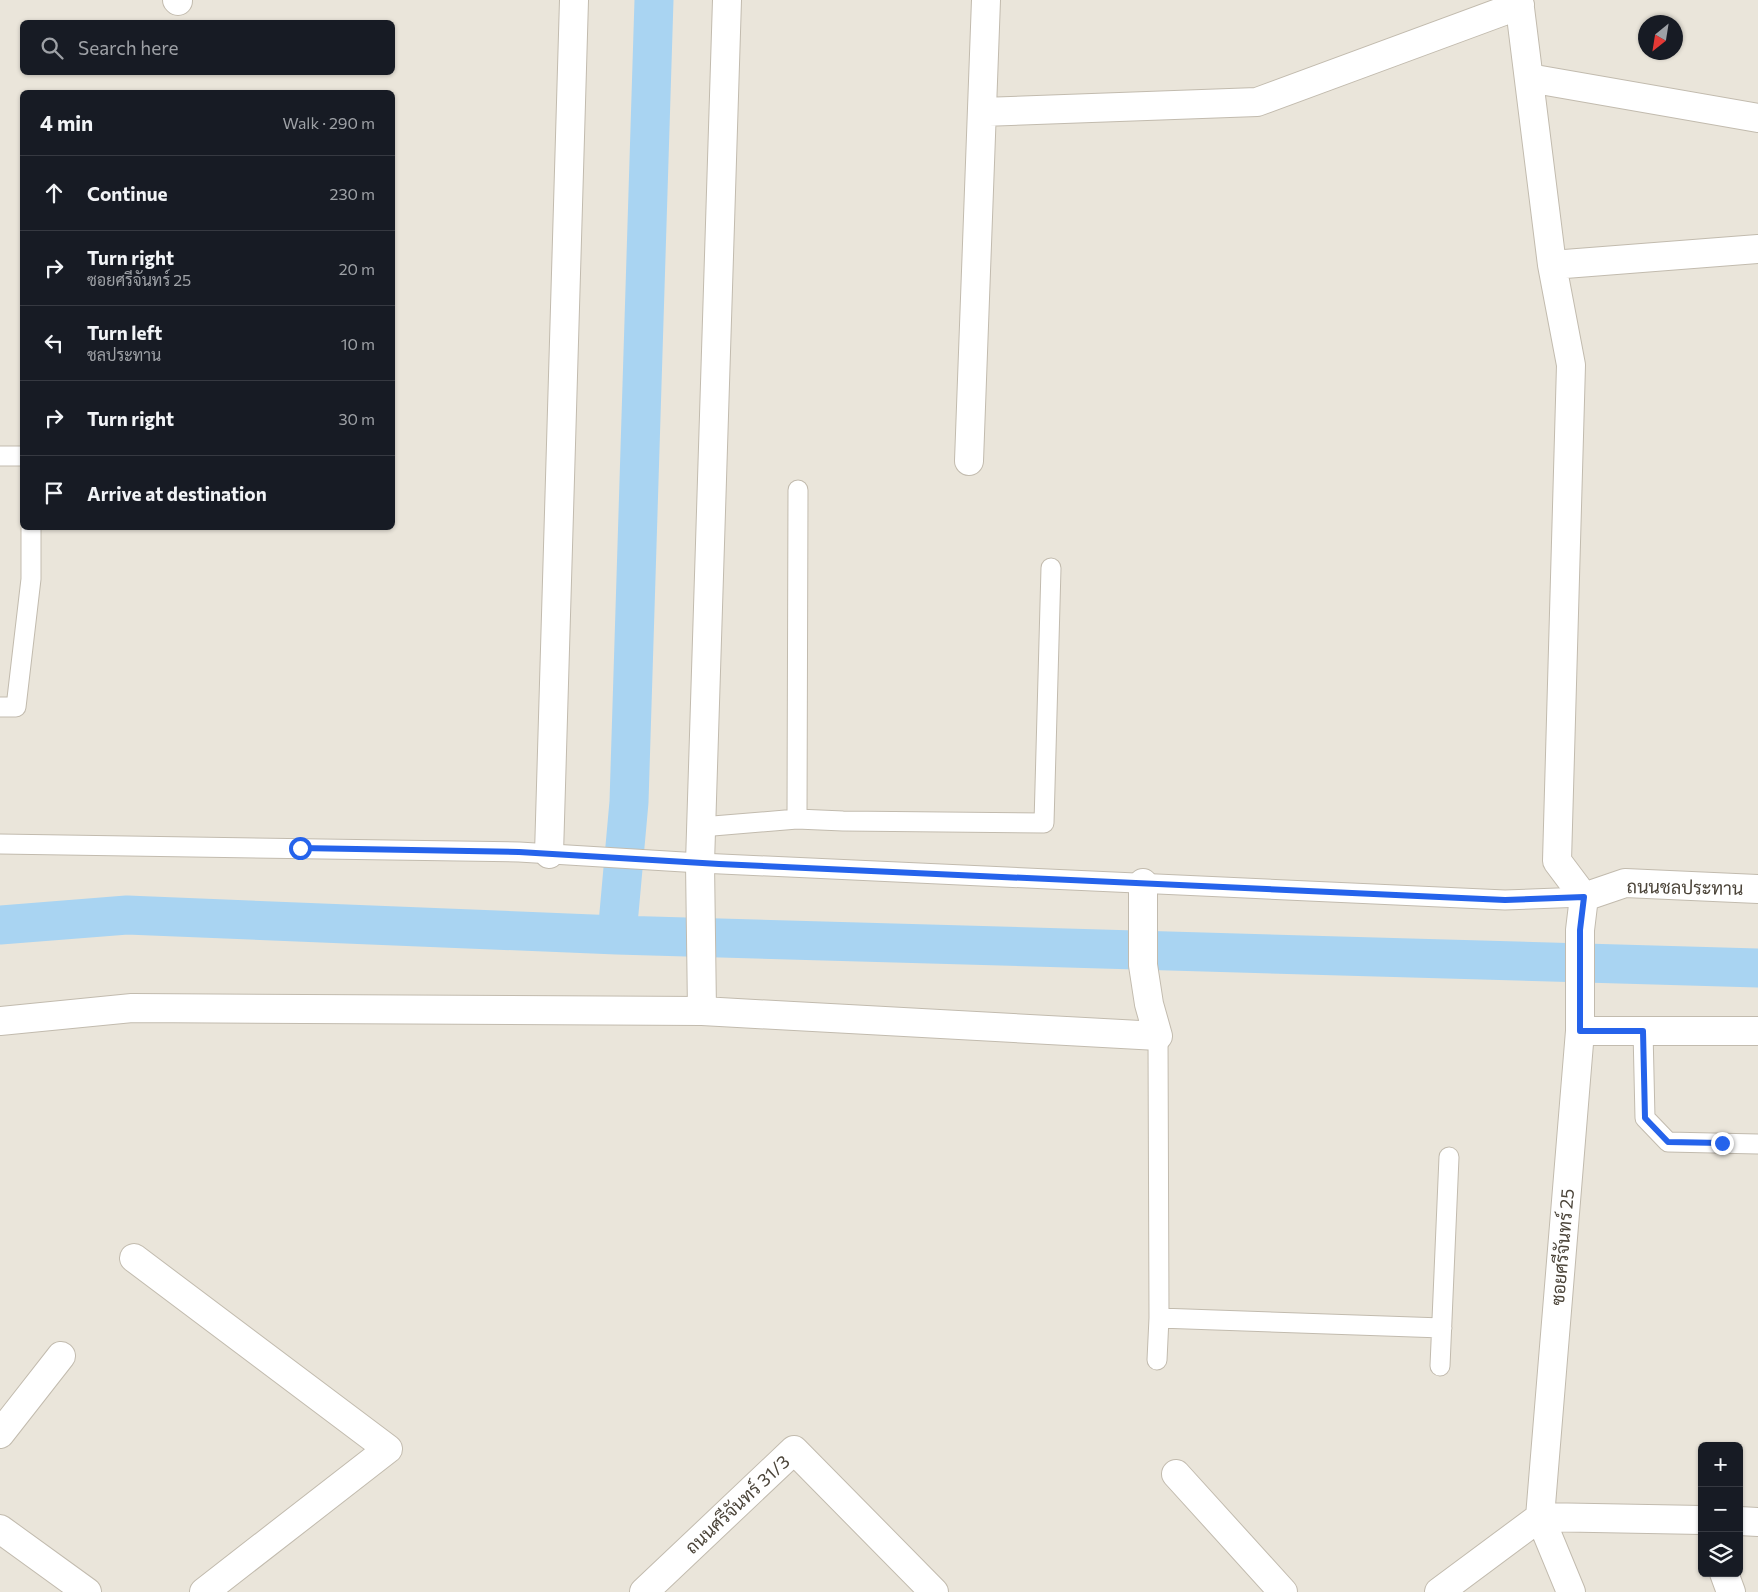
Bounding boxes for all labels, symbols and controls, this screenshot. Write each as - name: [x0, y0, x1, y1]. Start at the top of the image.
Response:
- north arrow: [1638, 15, 1683, 60]
- search box: [20, 20, 395, 75]
- icon: search: [38, 34, 66, 62]
- text: Search here: [78, 36, 178, 59]
- text: 4 min: [40, 110, 93, 135]
- text: Walk · 290 m: [283, 113, 375, 132]
- icon: ahead: [40, 179, 68, 207]
- text: Continue: [87, 182, 167, 205]
- text: 230 m: [330, 184, 375, 203]
- text: Turn right: [87, 246, 174, 269]
- icon: right: [40, 254, 68, 282]
- text: 20 m: [339, 259, 375, 278]
- text: ซอยศรีจันทร์ 25: [87, 270, 191, 289]
- text: Turn left: [87, 321, 162, 344]
- icon: left: [40, 329, 68, 357]
- text: 10 m: [341, 334, 375, 353]
- text: ชลประทาน: [87, 345, 161, 364]
- icon: right: [40, 404, 68, 432]
- text: Turn right: [87, 407, 174, 430]
- text: 30 m: [338, 409, 375, 428]
- icon: arrive: [40, 479, 68, 507]
- text: Arrive at destination: [87, 482, 267, 505]
- route start: [289, 837, 312, 860]
- street label: ถนนชลประทาน: [1626, 875, 1744, 899]
- route end: [1711, 1132, 1734, 1155]
- street label: ซอยศรีจันทร์ 25: [1545, 1188, 1578, 1306]
- map controls: [1698, 1442, 1743, 1577]
- button: +: [1698, 1442, 1743, 1487]
- street label: ถนนศรีจันทร์ 31/3: [680, 1449, 794, 1558]
- button: −: [1698, 1487, 1743, 1532]
- button: layers: [1698, 1532, 1743, 1577]

